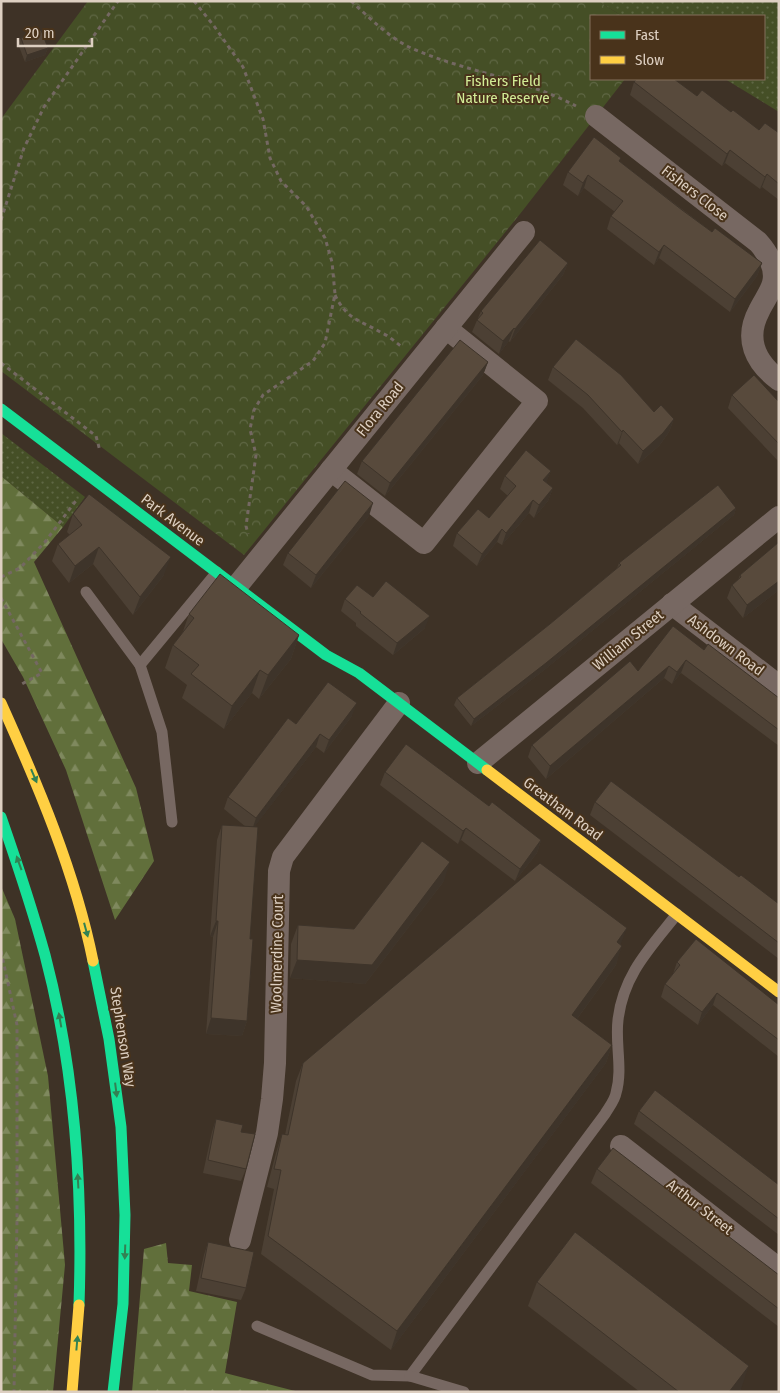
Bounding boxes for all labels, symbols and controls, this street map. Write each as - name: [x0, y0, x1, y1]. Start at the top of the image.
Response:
- scale bar: [18, 15, 91, 47]
- legend: [590, 15, 765, 80]
- text: 20 m: [25, 24, 55, 42]
- text: Fast: [635, 26, 659, 44]
- text: Slow: [635, 51, 664, 69]
- park label: Fishers Field Nature Reserve: [456, 72, 550, 107]
- street label: Fishers Close: [658, 161, 732, 225]
- street label: Flora Road: [353, 378, 407, 440]
- street label: Park Avenue: [138, 490, 208, 550]
- street label: William Street: [589, 606, 667, 674]
- street label: Ashdown Road: [684, 611, 768, 679]
- one-way arrow: [30, 769, 38, 784]
- street label: Greatham Road: [520, 773, 606, 845]
- one-way arrow: [15, 855, 22, 870]
- street label: Woolmerdine Court: [267, 895, 287, 1013]
- one-way arrow: [82, 923, 90, 938]
- street label: Stephenson Way: [106, 986, 140, 1089]
- one-way arrow: [55, 1011, 63, 1027]
- one-way arrow: [112, 1082, 120, 1098]
- one-way arrow: [74, 1173, 82, 1189]
- street label: Arthur Street: [663, 1175, 737, 1239]
- one-way arrow: [120, 1244, 128, 1260]
- one-way arrow: [73, 1335, 81, 1351]

